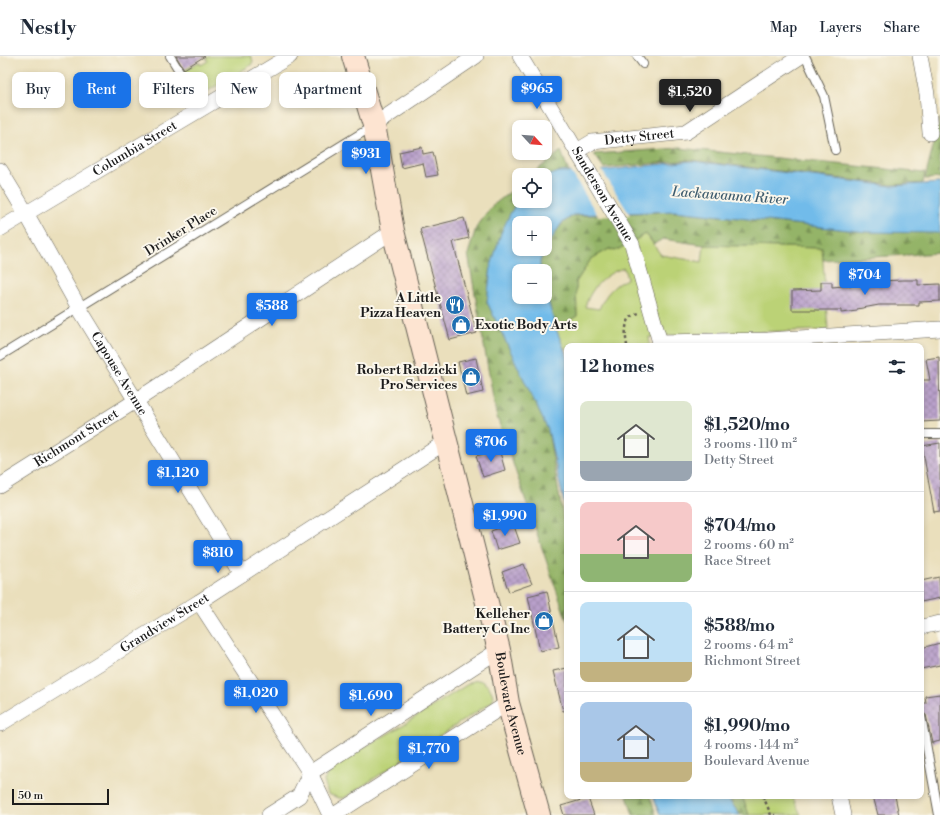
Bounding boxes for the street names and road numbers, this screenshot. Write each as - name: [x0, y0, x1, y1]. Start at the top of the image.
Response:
- street label: Columbia Street: [90, 117, 180, 180]
- street label: Detty Street: [603, 125, 675, 149]
- street label: Sanderson Avenue: [568, 144, 637, 245]
- street label: Drinker Place: [142, 202, 220, 260]
- street label: Capouse Avenue: [87, 329, 151, 419]
- street label: Richmont Street: [31, 405, 122, 471]
- street label: Grandview Street: [117, 589, 212, 656]
- street label: Boulevard Avenue: [491, 650, 530, 758]

